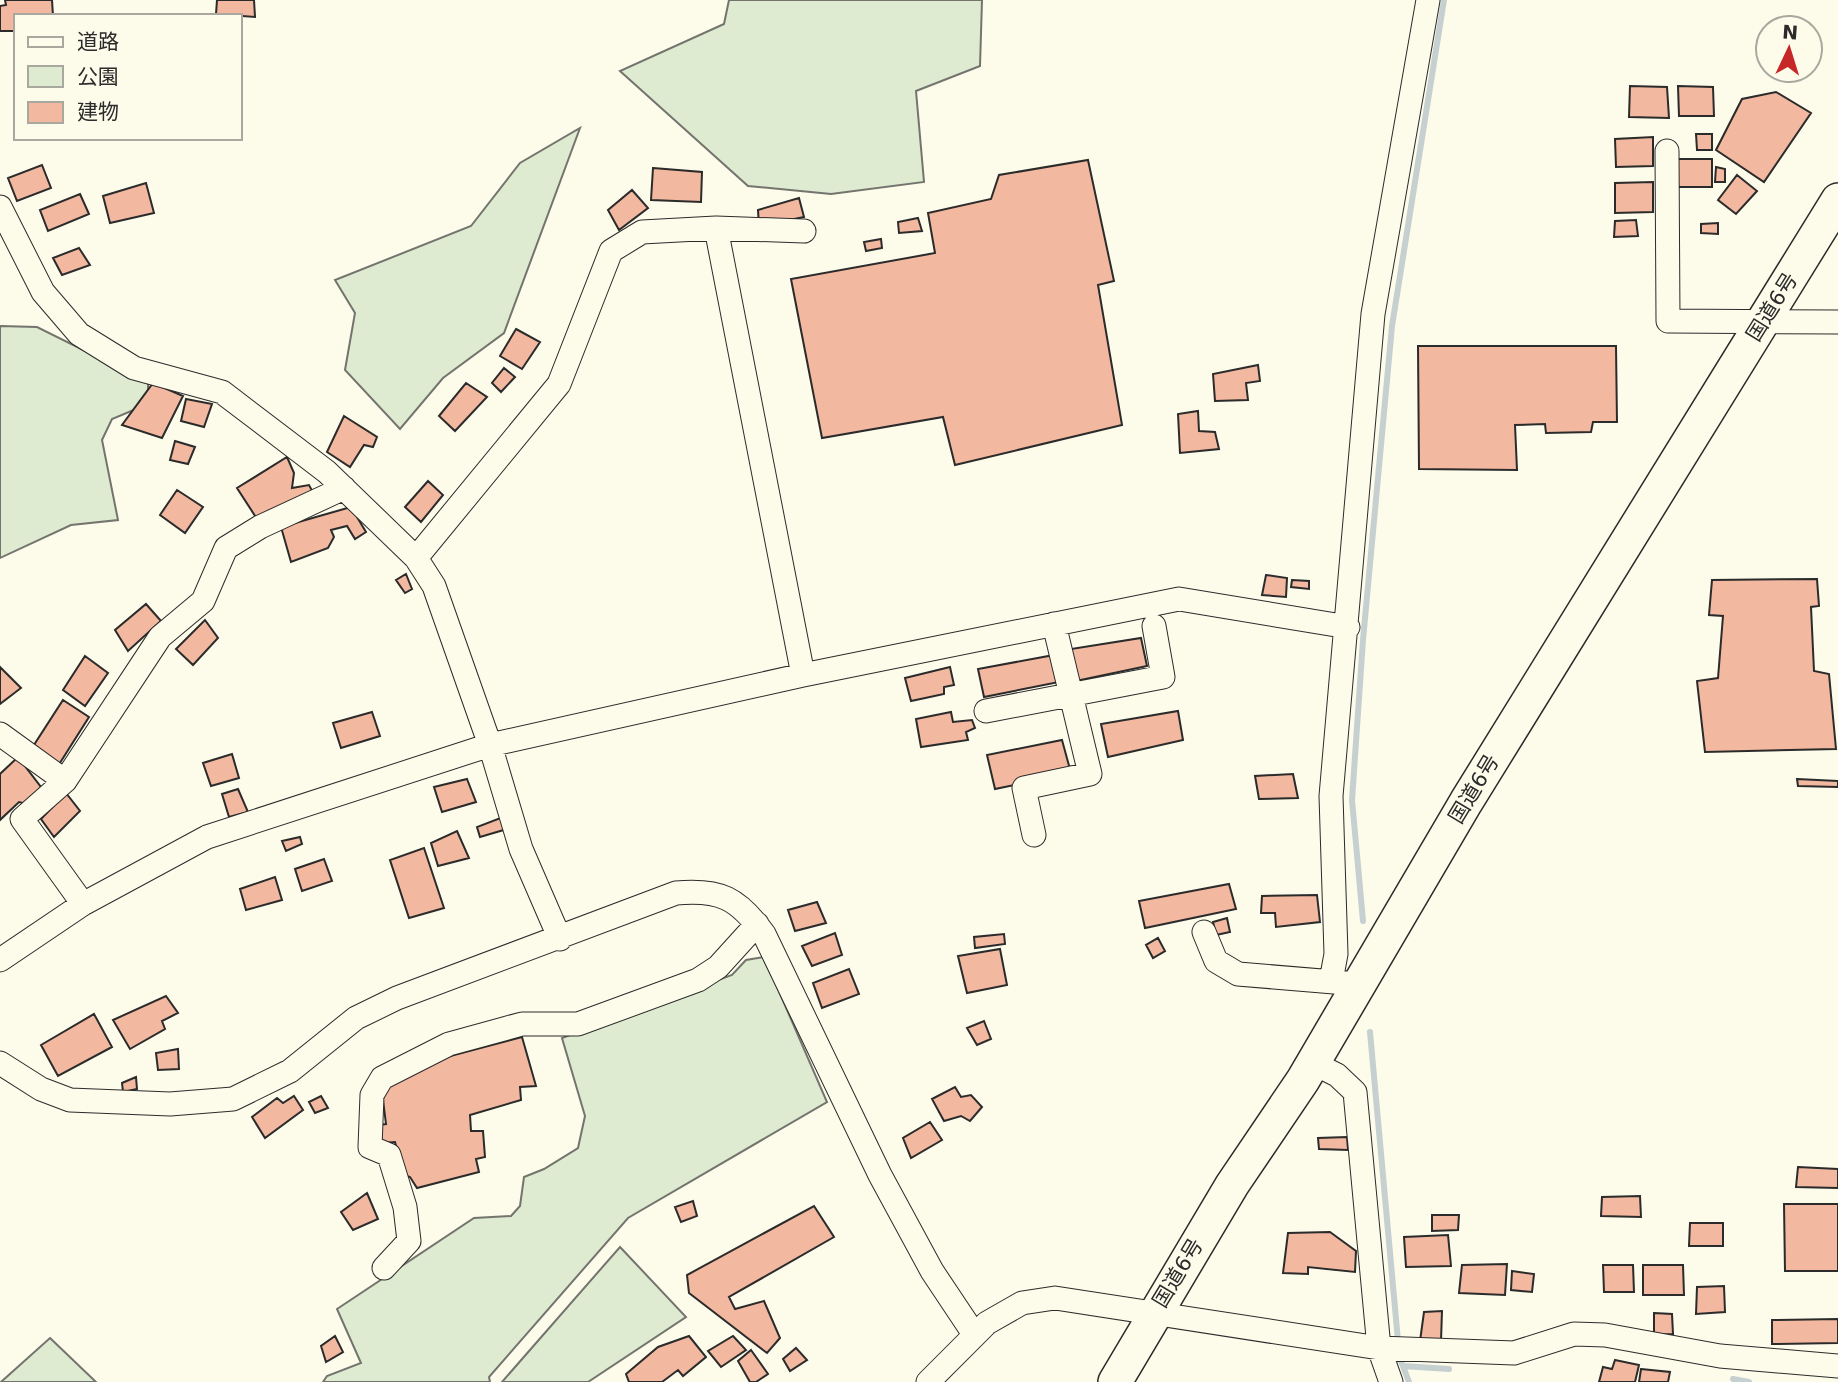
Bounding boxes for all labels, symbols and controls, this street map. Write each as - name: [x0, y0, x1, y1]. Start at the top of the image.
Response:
- legend: [14, 14, 242, 140]
- north arrow: [1754, 14, 1824, 84]
- text: N: [1781, 21, 1799, 44]
- text: 道路: [77, 30, 119, 54]
- text: 公園: [77, 65, 119, 89]
- text: 建物: [77, 100, 119, 124]
- street label: 国道6号: [1742, 268, 1802, 346]
- street label: 国道6号: [1444, 750, 1504, 828]
- street label: 国道6号: [1148, 1234, 1208, 1312]

